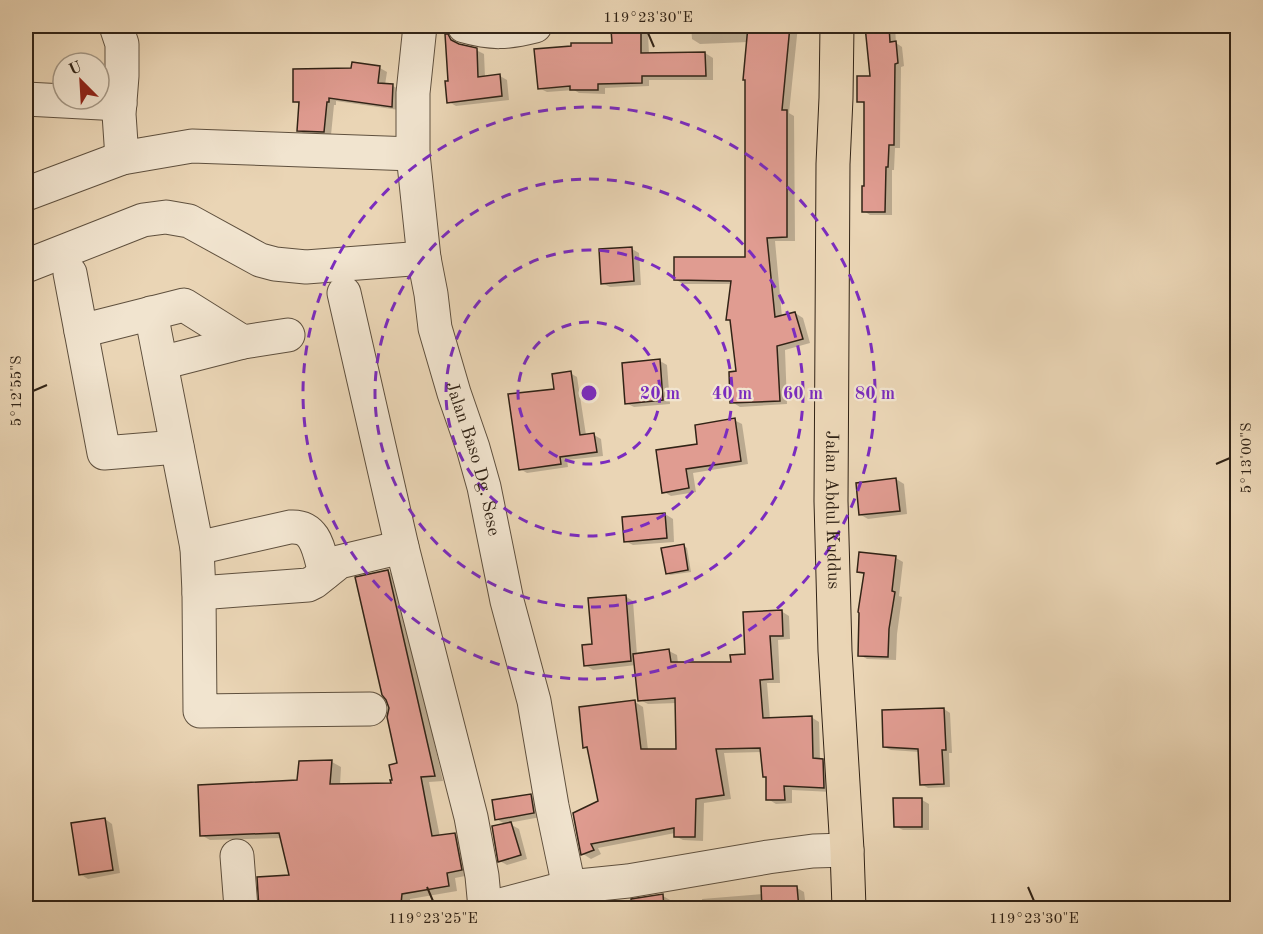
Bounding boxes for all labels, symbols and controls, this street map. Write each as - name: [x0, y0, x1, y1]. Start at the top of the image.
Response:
- text: 119°23'30"E: [603, 11, 693, 26]
- north arrow: [51, 51, 111, 111]
- text: U: [67, 59, 85, 79]
- text: 5°12'55"S: [10, 355, 25, 427]
- street label: Jalan Baso Dg. Sese: [442, 379, 503, 537]
- centre of rings: [579, 383, 599, 403]
- text: 20 m: [640, 385, 680, 403]
- text: 40 m: [712, 385, 752, 403]
- text: 60 m: [783, 385, 823, 403]
- text: 80 m: [855, 385, 895, 403]
- text: 5°13'00"S: [1240, 422, 1255, 494]
- street label: Jalan Abdul Kuddus: [822, 431, 842, 590]
- text: 119°23'25"E: [388, 912, 478, 927]
- text: 119°23'30"E: [989, 912, 1079, 927]

